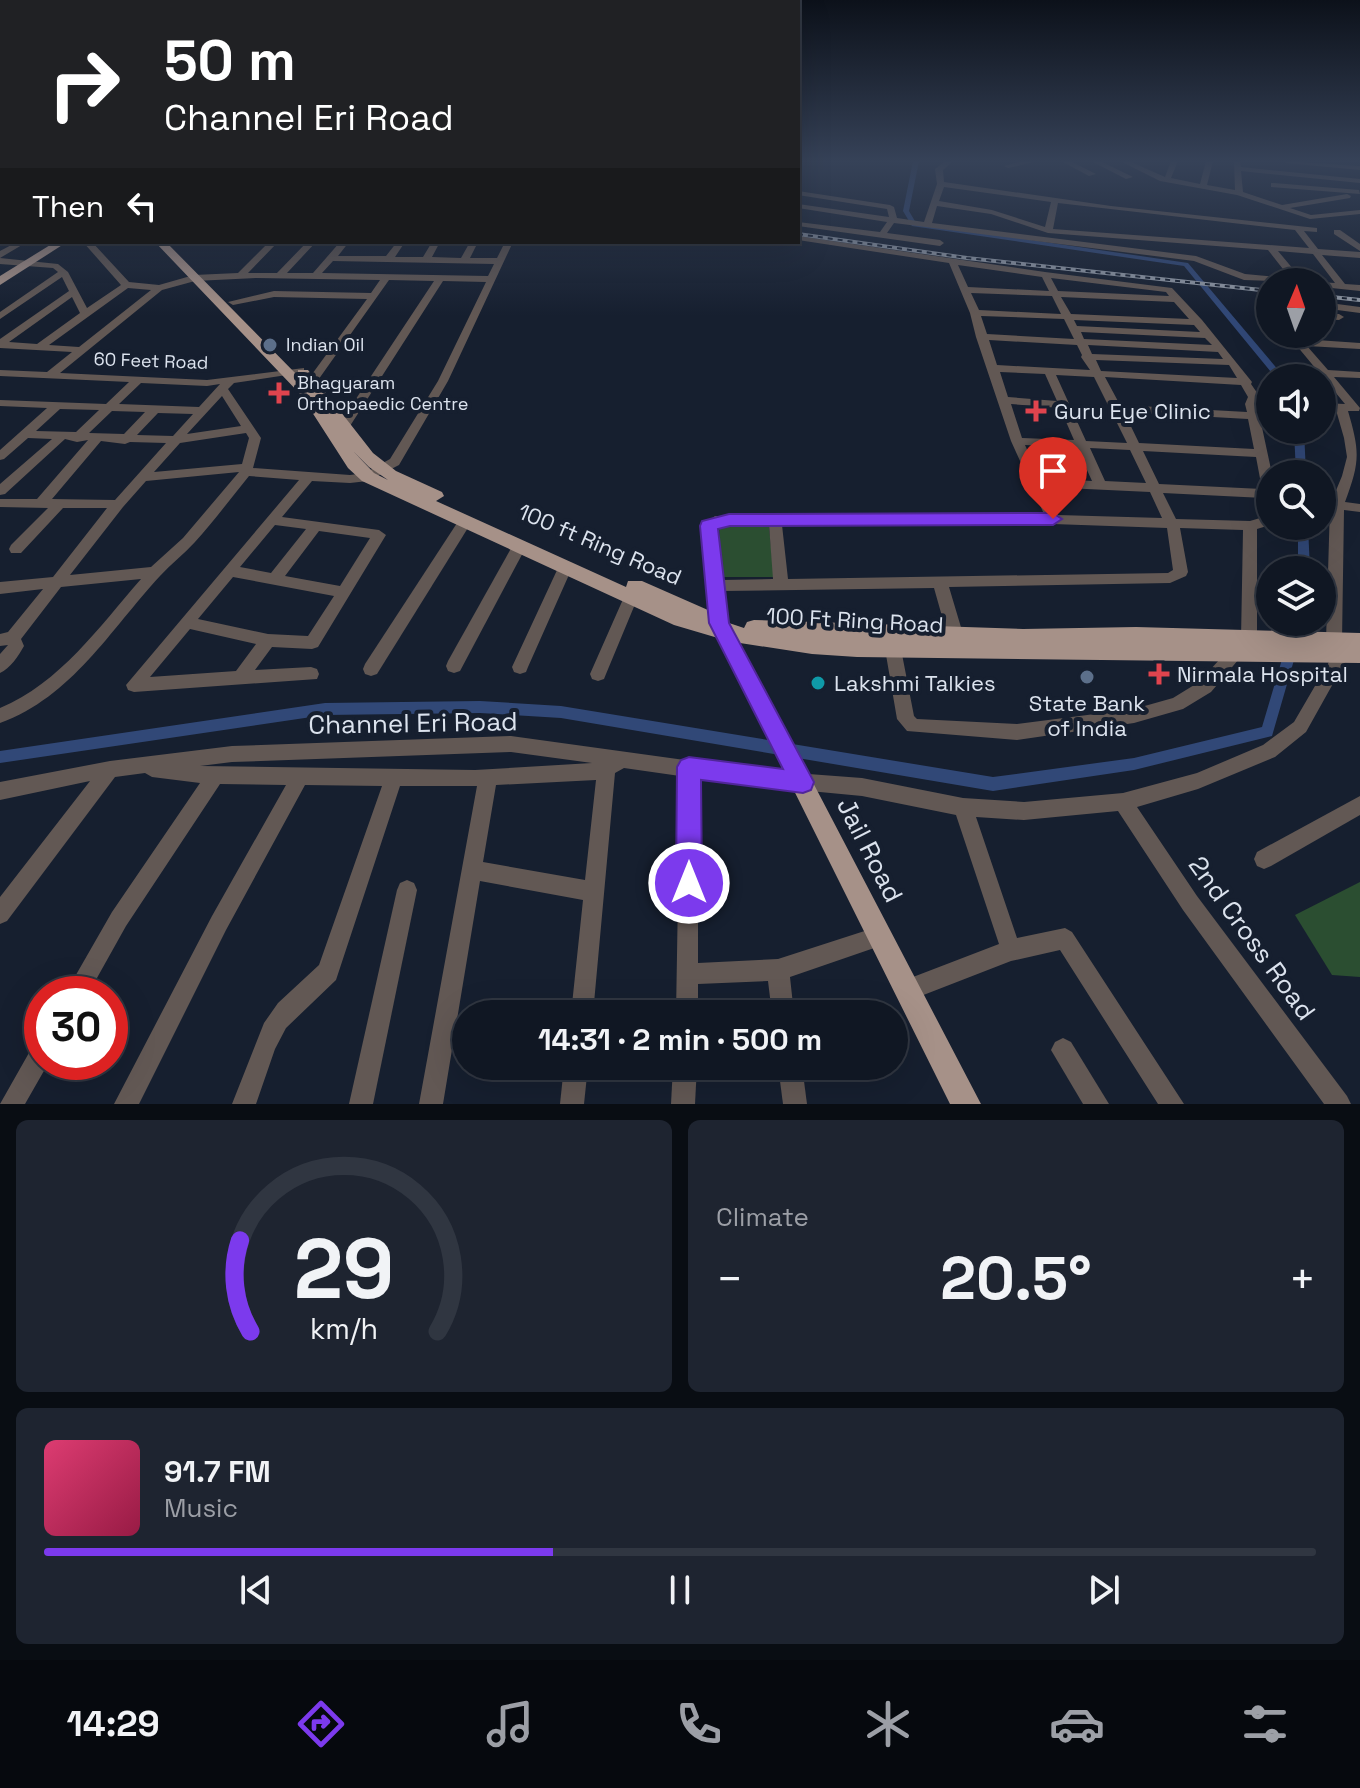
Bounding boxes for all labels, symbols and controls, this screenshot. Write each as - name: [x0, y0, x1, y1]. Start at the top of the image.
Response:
- text: 50 m: [164, 25, 296, 96]
- icon: right: [32, 32, 136, 136]
- text: Channel Eri Road: [164, 95, 454, 141]
- icon: left: [120, 184, 164, 228]
- text: Then: [32, 187, 104, 226]
- north arrow: [1256, 268, 1336, 348]
- map controls: [1256, 268, 1336, 636]
- place label: Indian Oil: [286, 333, 364, 356]
- marker: Indian Oil: [261, 336, 279, 354]
- street label: 60 Feet Road: [93, 347, 209, 374]
- button: sound: [1256, 364, 1336, 444]
- place label: Bhagyaram Orthopaedic Centre: [297, 371, 468, 415]
- marker: Bhagyaram Orthopaedic Centre: [268, 382, 290, 404]
- place label: Guru Eye Clinic: [1054, 397, 1211, 425]
- marker: Guru Eye Clinic: [1025, 400, 1047, 422]
- pin: [1019, 437, 1087, 519]
- icon: arrive: [1031, 449, 1075, 493]
- button: search: [1256, 460, 1336, 540]
- street label: 100 ft Ring Road: [514, 497, 686, 591]
- button: layers: [1256, 556, 1336, 636]
- street label: 100 Ft Ring Road: [766, 601, 944, 639]
- place label: Nirmala Hospital: [1177, 660, 1348, 688]
- marker: Nirmala Hospital: [1148, 663, 1170, 685]
- marker: State Bank of India: [1078, 668, 1096, 686]
- place label: Lakshmi Talkies: [834, 669, 996, 697]
- marker: Lakshmi Talkies: [809, 674, 827, 692]
- place label: State Bank of India: [1029, 689, 1145, 742]
- street label: Channel Eri Road: [308, 704, 518, 742]
- street label: Jail Road: [829, 792, 911, 908]
- position arrow: [647, 841, 731, 925]
- street label: 2nd Cross Road: [1181, 849, 1323, 1027]
- speed limit sign: 30: [24, 976, 128, 1080]
- text: 14:31 · 2 min · 500 m: [538, 1020, 822, 1059]
- text: Climate: [716, 1200, 809, 1234]
- text: 29: [294, 1216, 394, 1322]
- text: 20.5°: [940, 1240, 1092, 1317]
- text: −: [716, 1251, 743, 1307]
- text: +: [1289, 1251, 1316, 1307]
- text: km/h: [310, 1311, 378, 1347]
- text: 91.7 FM: [164, 1452, 271, 1491]
- text: Music: [164, 1491, 238, 1525]
- icon: previous: [234, 1568, 278, 1612]
- icon: pause: [658, 1568, 702, 1612]
- icon: next: [1082, 1568, 1126, 1612]
- icon: directions: [293, 1696, 349, 1752]
- icon: music: [482, 1696, 538, 1752]
- icon: phone: [671, 1696, 727, 1752]
- icon: climate: [860, 1696, 916, 1752]
- icon: car: [1049, 1696, 1105, 1752]
- icon: filters: [1237, 1696, 1293, 1752]
- text: 14:29: [66, 1701, 160, 1747]

